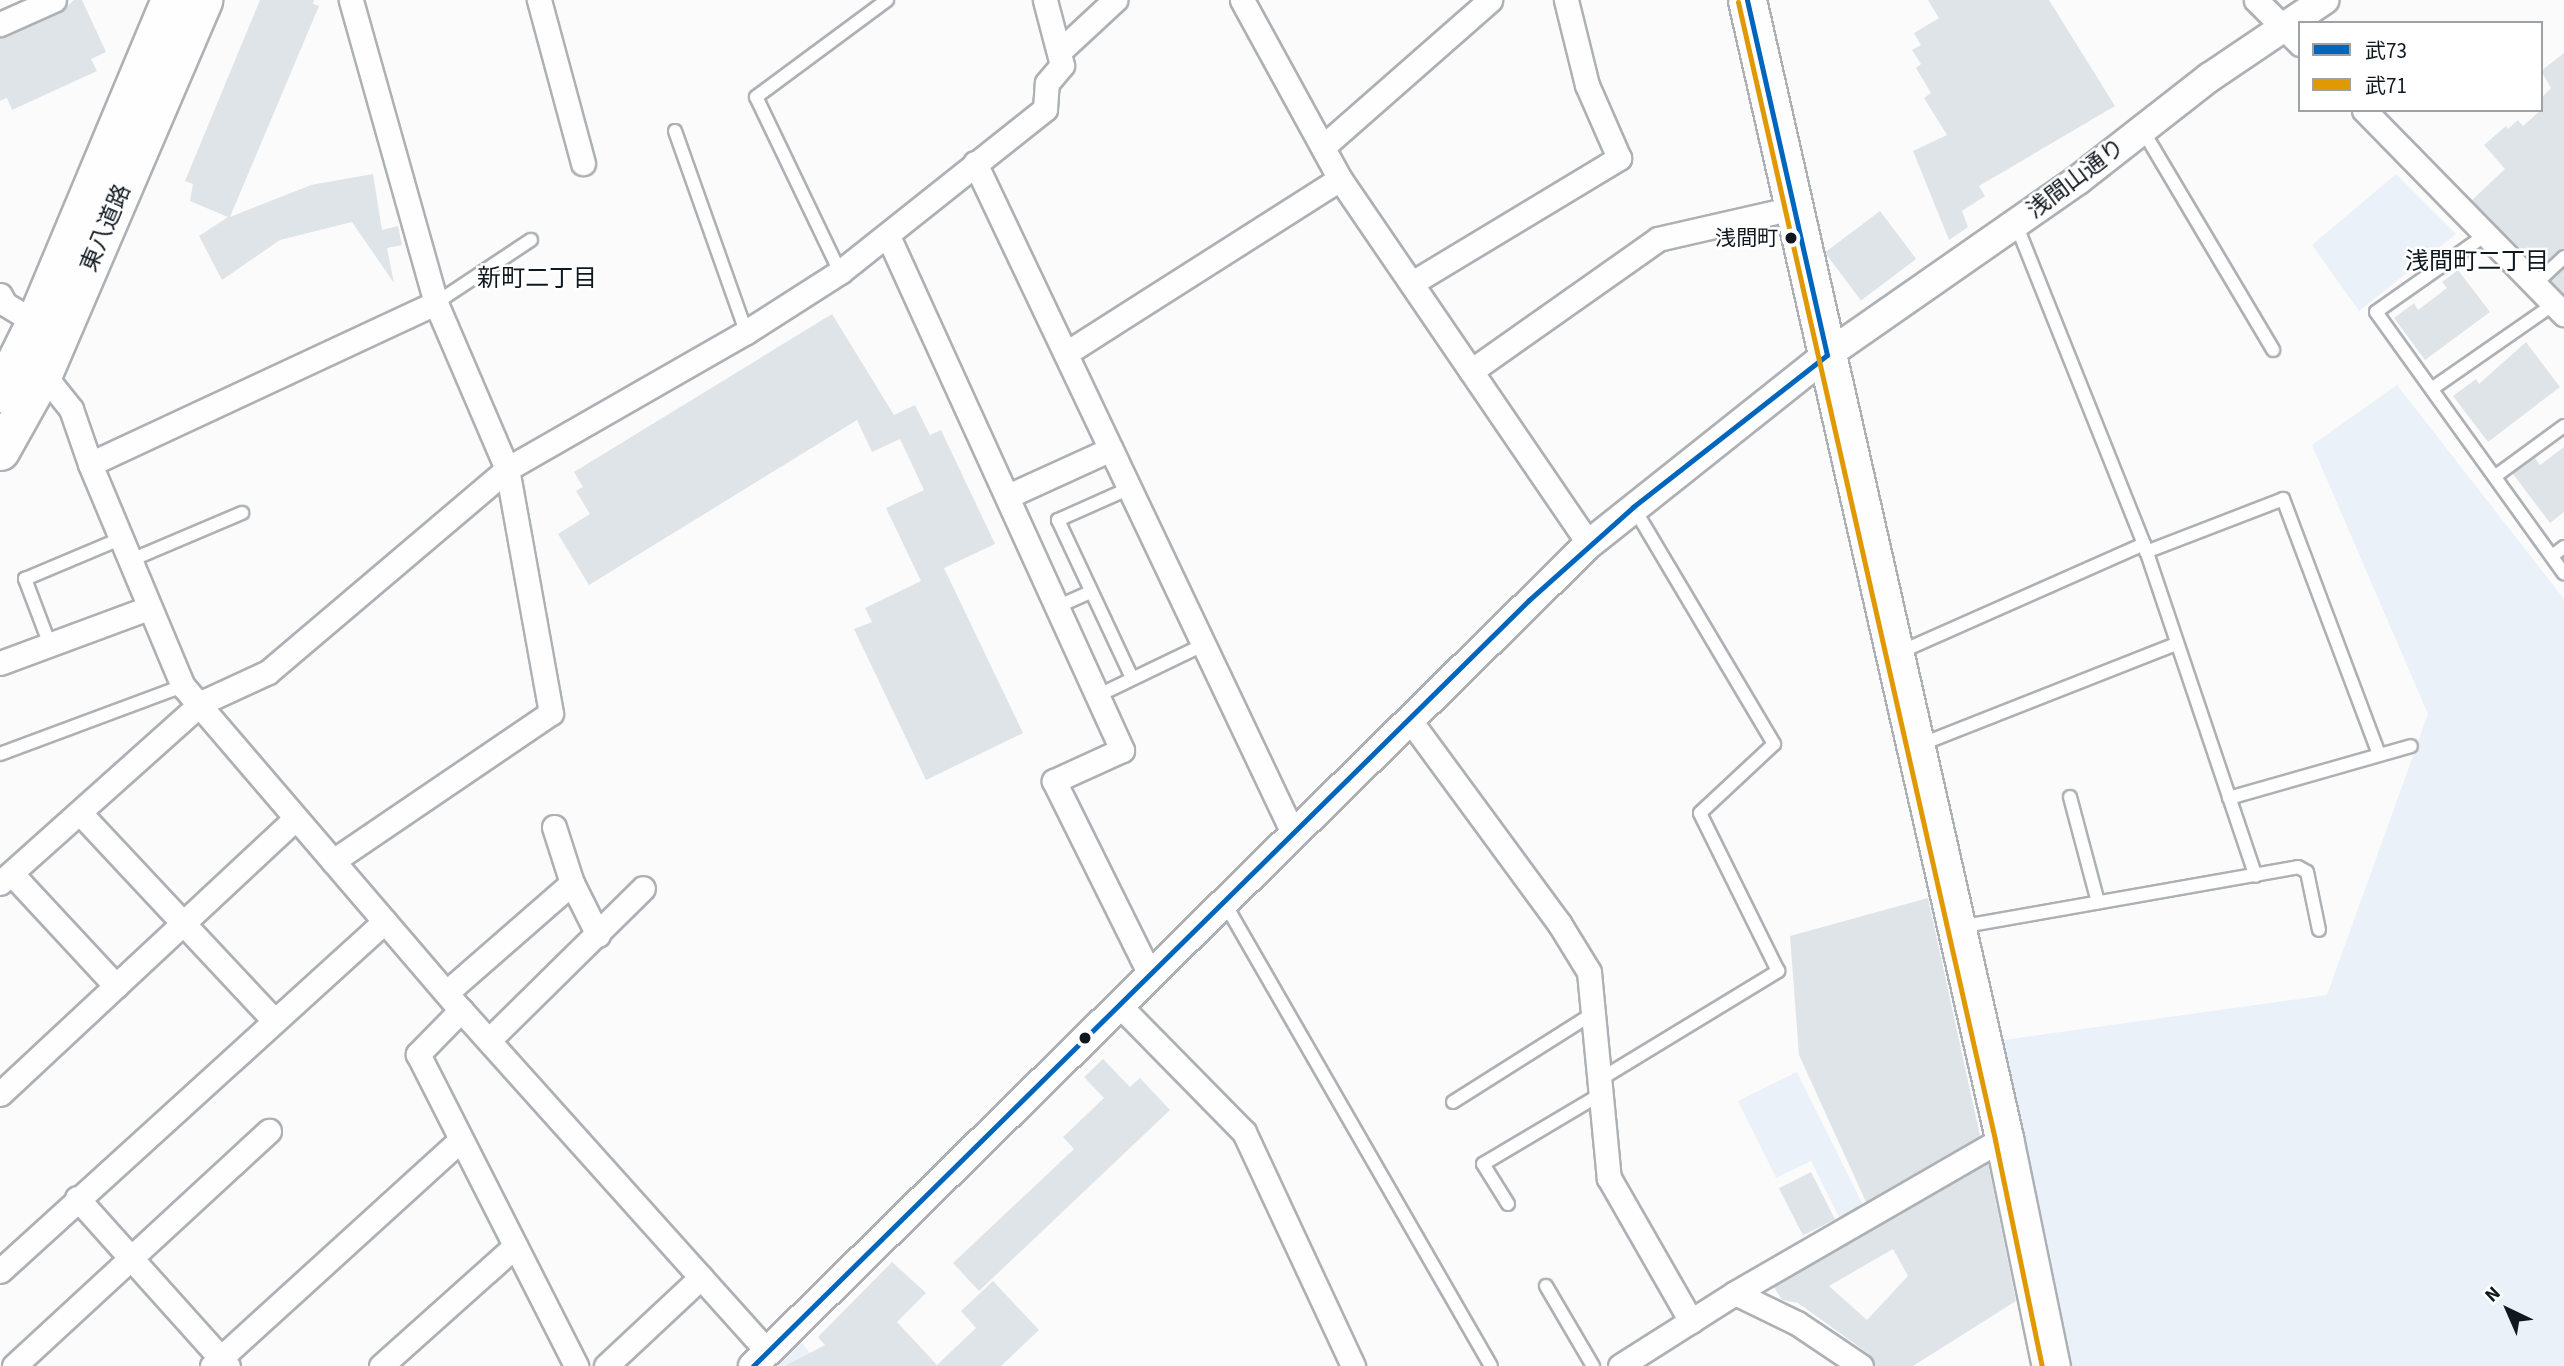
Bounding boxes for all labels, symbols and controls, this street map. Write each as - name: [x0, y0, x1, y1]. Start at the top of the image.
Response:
- legend: [2298, 21, 2543, 112]
- text: 武73: [2365, 36, 2407, 66]
- text: 武71: [2365, 71, 2407, 101]
- street label: 浅間山通り: [2022, 133, 2130, 225]
- street label: 東八道路: [75, 180, 137, 276]
- place label: 浅間町: [1715, 225, 1778, 251]
- marker: 浅間町: [1784, 231, 1798, 245]
- district label: 浅間町二丁目: [2405, 248, 2549, 276]
- district label: 新町二丁目: [477, 265, 597, 293]
- unlabelled marker: [1078, 1031, 1092, 1045]
- north arrow: [2473, 1275, 2543, 1345]
- text: N: [2479, 1280, 2507, 1309]

